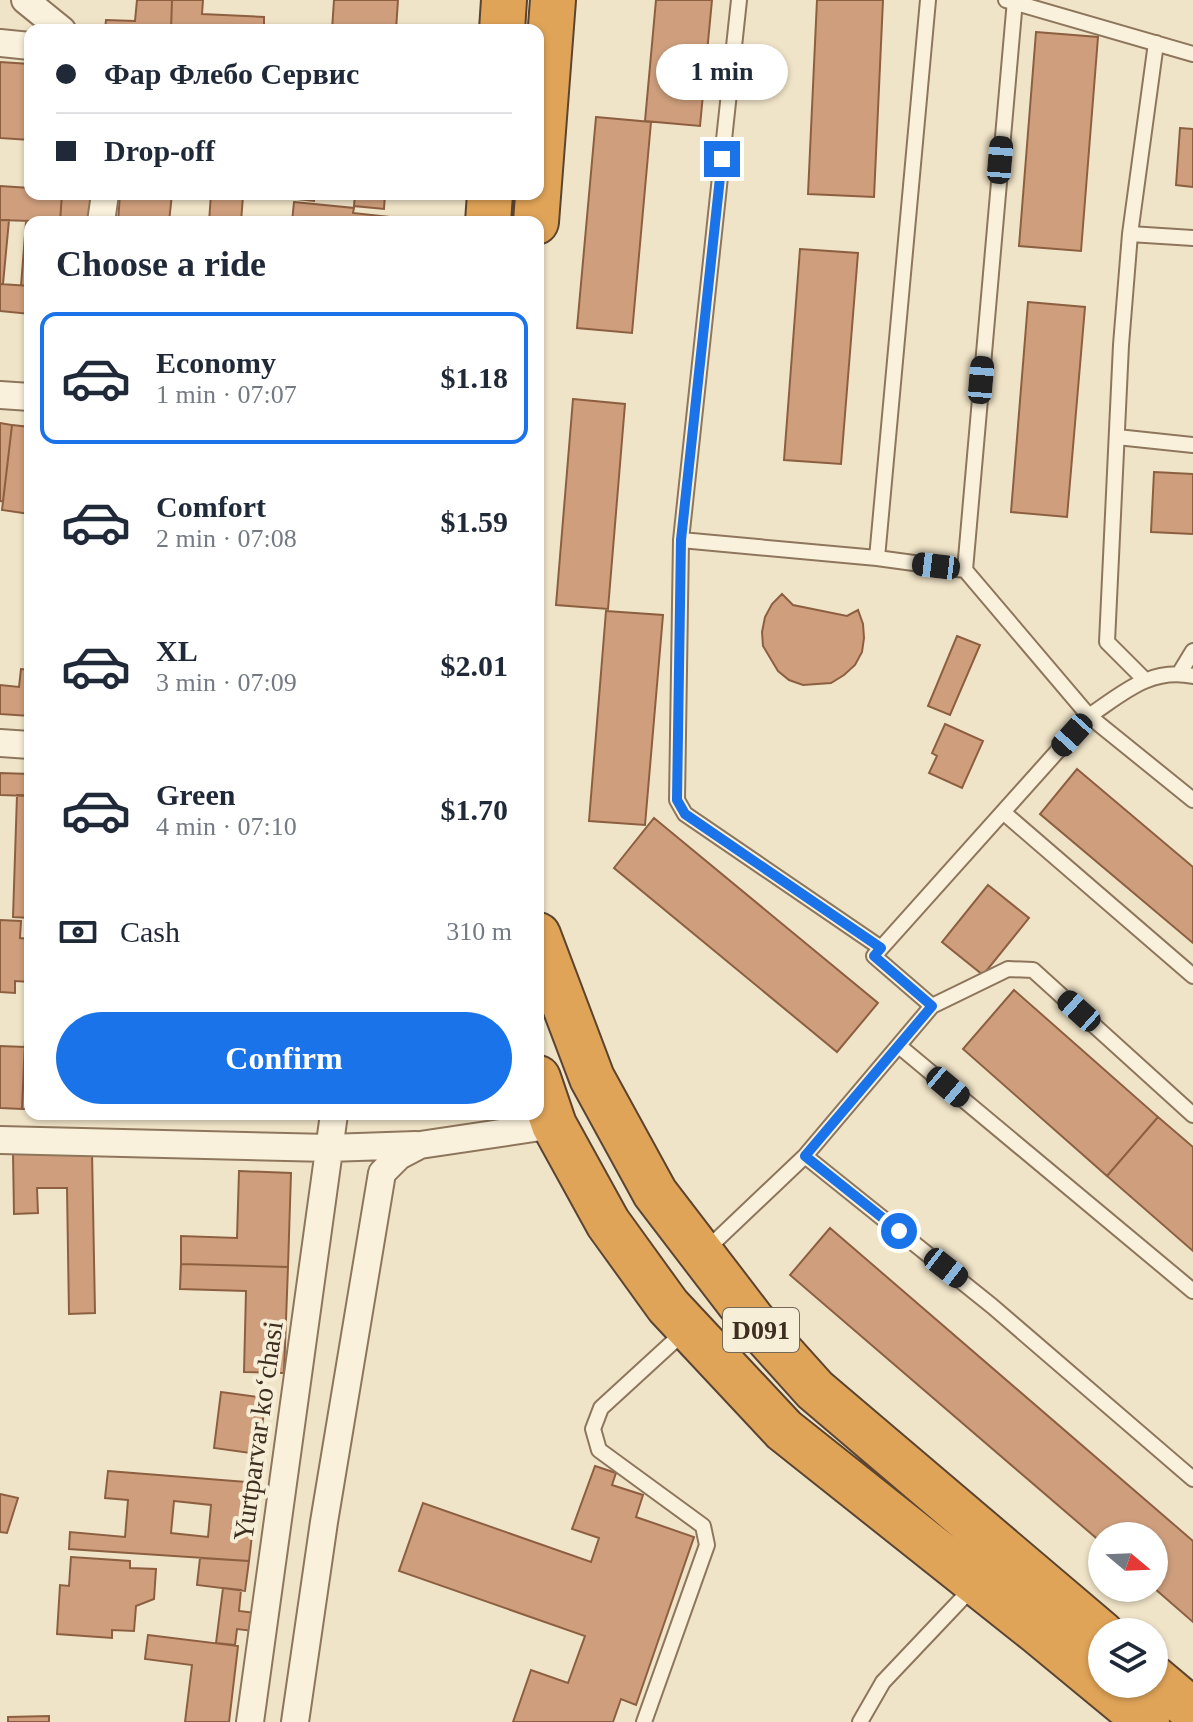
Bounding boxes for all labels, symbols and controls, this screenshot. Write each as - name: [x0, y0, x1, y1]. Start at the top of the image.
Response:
- callout: 1 min: [656, 43, 788, 99]
- text: Фар Флебо Сервис: [104, 57, 359, 90]
- text: 1 min: [691, 57, 753, 86]
- text: Drop-off: [104, 134, 215, 167]
- car: [986, 135, 1014, 185]
- route end: [704, 141, 740, 177]
- text: Choose a ride: [56, 244, 266, 284]
- icon: car: [60, 342, 132, 414]
- text: Economy: [156, 346, 276, 379]
- car: [967, 355, 995, 405]
- text: $1.18: [441, 361, 508, 394]
- text: 1 min · 07:07: [156, 380, 297, 409]
- icon: car: [60, 486, 132, 558]
- text: Comfort: [156, 490, 266, 523]
- text: $1.59: [441, 505, 508, 538]
- text: 2 min · 07:08: [156, 524, 297, 553]
- car: [911, 551, 961, 581]
- icon: car: [60, 630, 132, 702]
- text: XL: [156, 634, 198, 667]
- text: $2.01: [441, 649, 508, 682]
- text: 3 min · 07:09: [156, 668, 297, 697]
- car: [1047, 709, 1097, 761]
- icon: car: [60, 774, 132, 846]
- text: Green: [156, 778, 235, 811]
- text: $1.70: [441, 793, 508, 826]
- text: 4 min · 07:10: [156, 812, 297, 841]
- icon: cash: [56, 910, 100, 954]
- text: Cash: [120, 915, 180, 948]
- text: 310 m: [446, 917, 512, 946]
- car: [1053, 986, 1105, 1036]
- button: Confirm: [56, 1012, 512, 1104]
- car: [922, 1062, 974, 1112]
- route start: [881, 1213, 917, 1249]
- car: [920, 1244, 972, 1292]
- road number: D091: [723, 1308, 799, 1352]
- street label: Yurtparvar koʻchasi: [227, 1319, 289, 1543]
- north arrow: [1088, 1522, 1168, 1602]
- map controls: [1088, 1522, 1168, 1698]
- button: layers: [1088, 1618, 1168, 1698]

